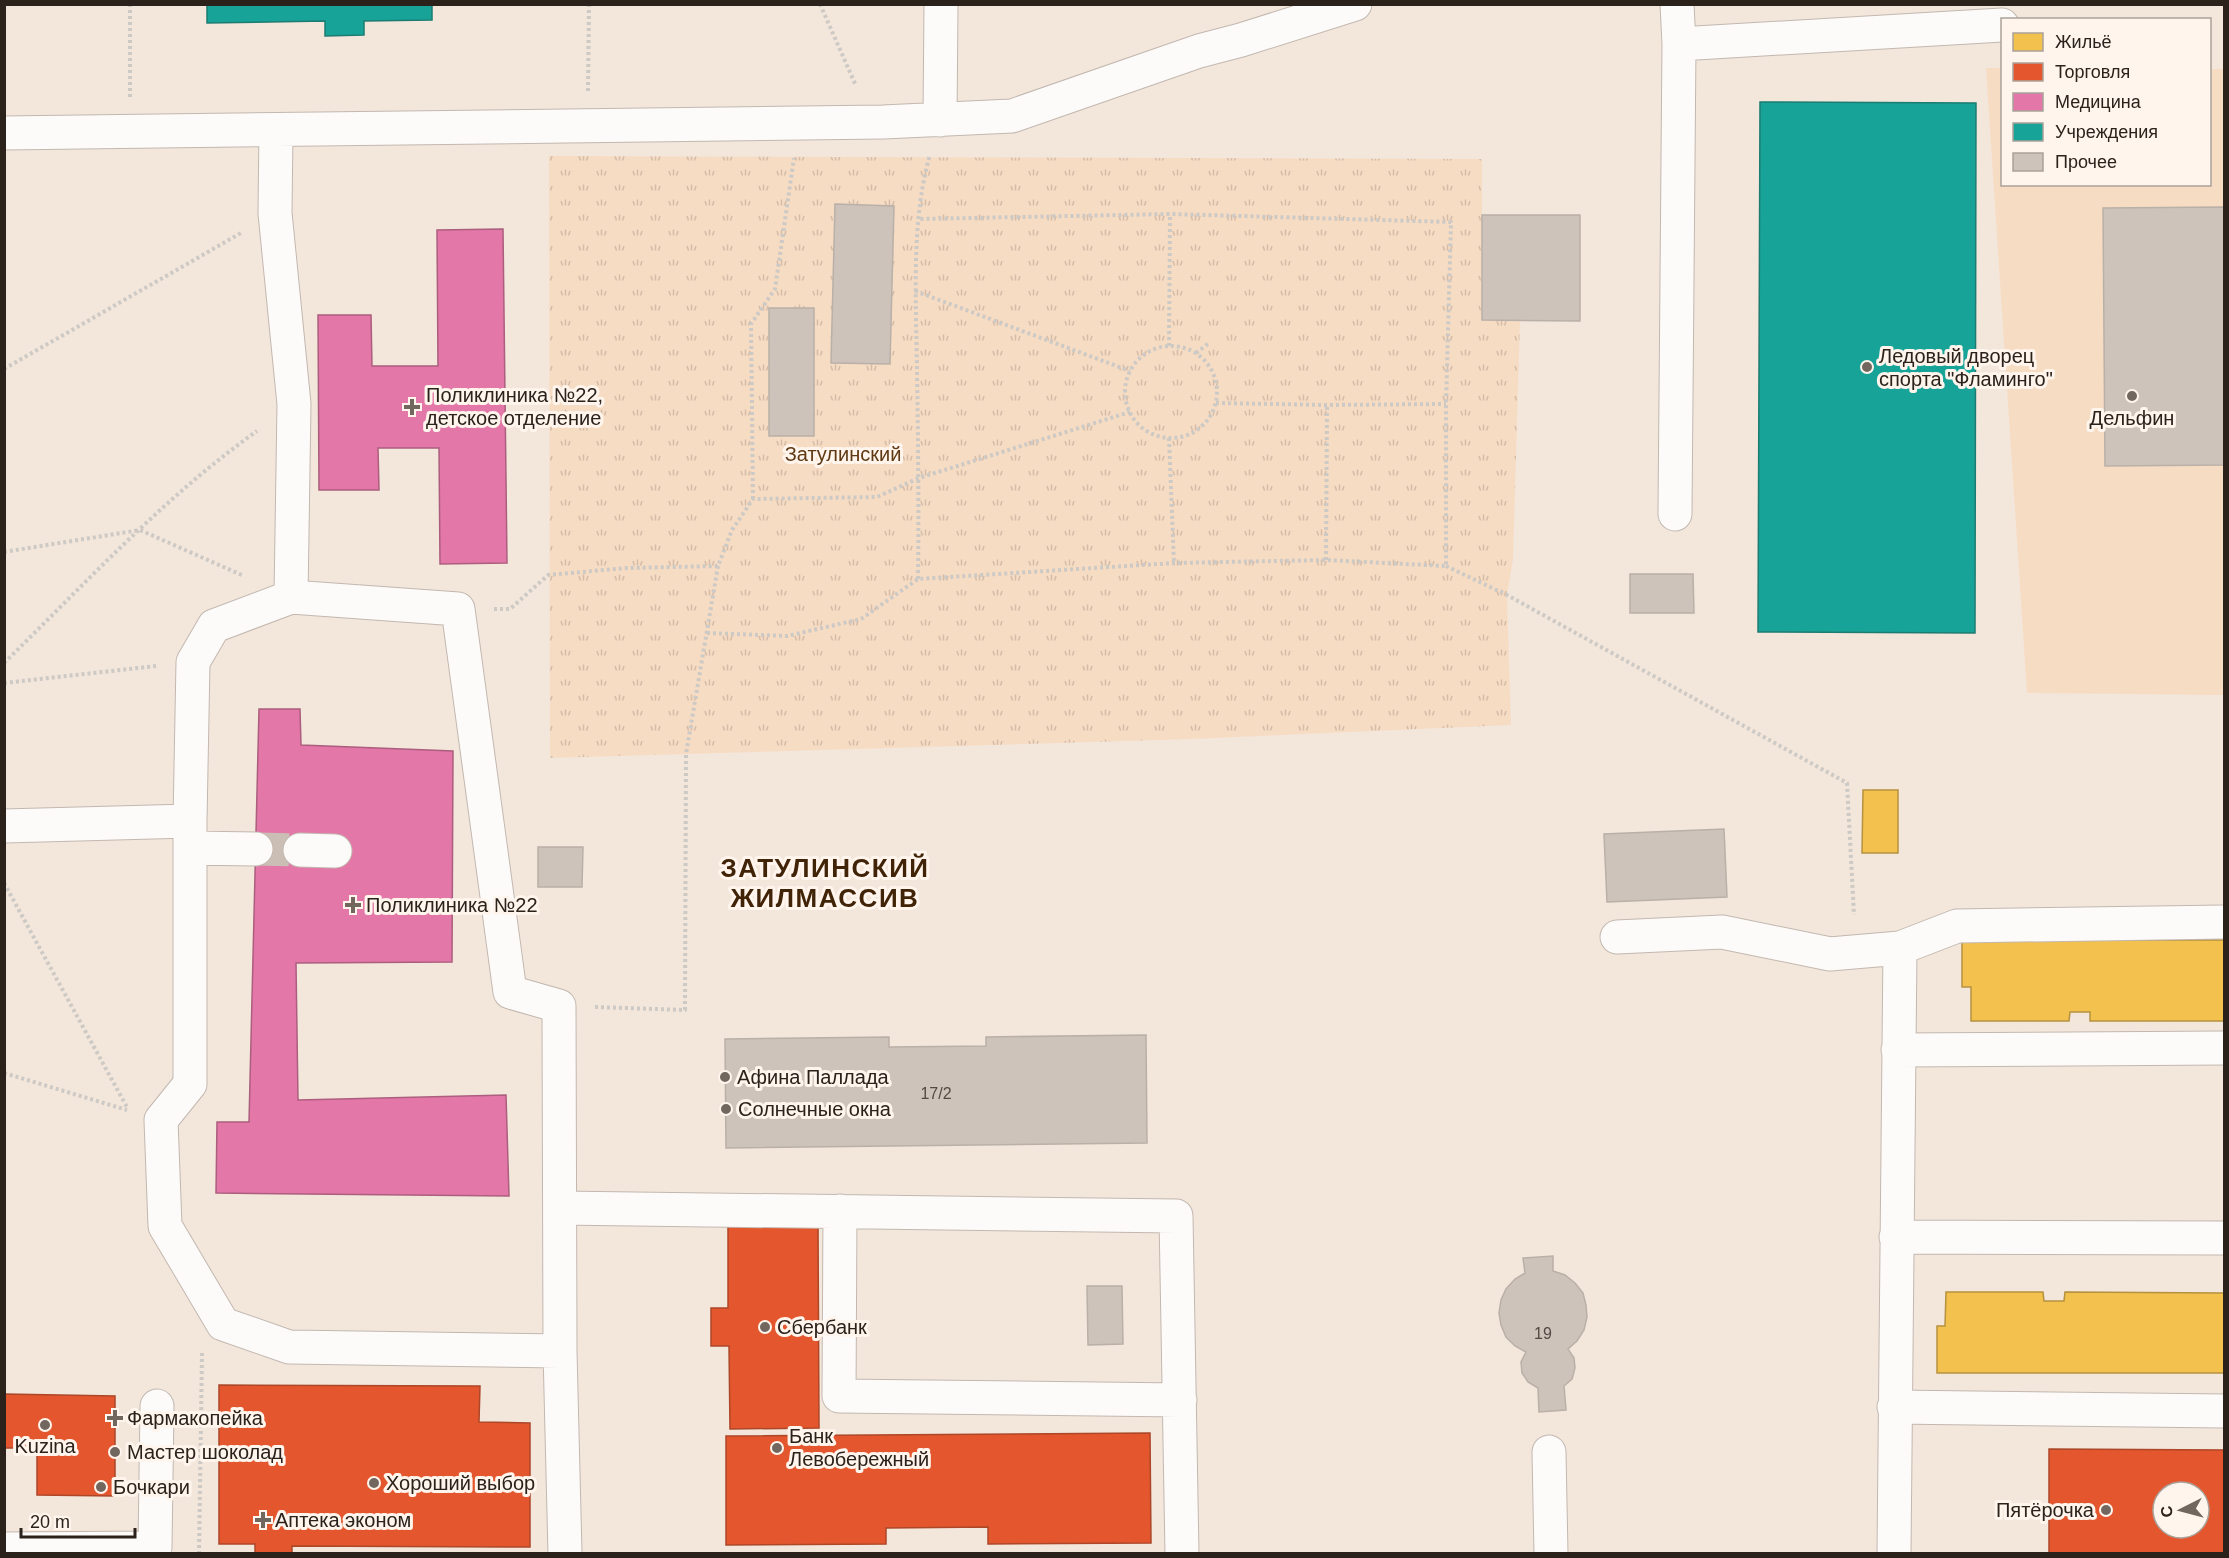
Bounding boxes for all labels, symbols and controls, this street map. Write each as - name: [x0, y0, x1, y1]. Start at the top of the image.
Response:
- legend: [2001, 18, 2211, 186]
- text: Жильё: [2055, 32, 2112, 52]
- text: Торговля: [2055, 62, 2130, 82]
- text: Медицина: [2055, 92, 2142, 112]
- text: Учреждения: [2055, 122, 2158, 142]
- text: Прочее: [2055, 152, 2117, 172]
- place label: Ледовый дворец спорта "Фламинго": [1879, 345, 2053, 390]
- marker: Ледовый дворец спорта "Фламинго": [1860, 360, 1874, 374]
- place label: Поликлиника №22, детское отделение: [426, 384, 603, 429]
- marker: Дельфин: [2125, 389, 2139, 403]
- marker: Поликлиника №22, детское отделение: [403, 398, 421, 416]
- place label: Дельфин: [2090, 407, 2174, 429]
- park label: Затулинский: [785, 443, 901, 465]
- district label: ЗАТУЛИНСКИЙ ЖИЛМАССИВ: [720, 853, 930, 913]
- place label: Поликлиника №22: [366, 894, 538, 916]
- marker: Поликлиника №22: [344, 896, 362, 914]
- place label: Афина Паллада: [737, 1066, 890, 1088]
- marker: Афина Паллада: [718, 1070, 732, 1084]
- house number: 17/2: [920, 1085, 952, 1102]
- place label: Солнечные окна: [738, 1098, 892, 1120]
- marker: Солнечные окна: [719, 1102, 733, 1116]
- place label: Сбербанк: [777, 1316, 867, 1338]
- marker: Сбербанк: [758, 1320, 772, 1334]
- house number: 19: [1534, 1325, 1552, 1342]
- place label: Фармакопейка: [127, 1407, 264, 1429]
- marker: Фармакопейка: [108, 1411, 122, 1425]
- marker: Kuzina: [38, 1418, 52, 1432]
- place label: Банк Левобережный: [789, 1425, 929, 1470]
- place label: Kuzina: [14, 1435, 76, 1457]
- place label: Мастер шоколад: [127, 1441, 283, 1463]
- marker: Банк Левобережный: [770, 1441, 784, 1455]
- marker: Мастер шоколад: [108, 1445, 122, 1459]
- place label: Хороший выбор: [386, 1472, 535, 1494]
- place label: Бочкари: [113, 1476, 190, 1498]
- marker: Хороший выбор: [367, 1476, 381, 1490]
- marker: Бочкари: [94, 1480, 108, 1494]
- north arrow: [2151, 1480, 2211, 1540]
- place label: Пятёрочка: [1996, 1499, 2095, 1521]
- scale bar: [21, 1501, 135, 1539]
- marker: Пятёрочка: [2099, 1503, 2113, 1517]
- text: С: [2157, 1504, 2176, 1518]
- place label: Аптека эконом: [275, 1509, 411, 1531]
- text: 20 m: [30, 1512, 70, 1532]
- marker: Аптека эконом: [256, 1513, 270, 1527]

